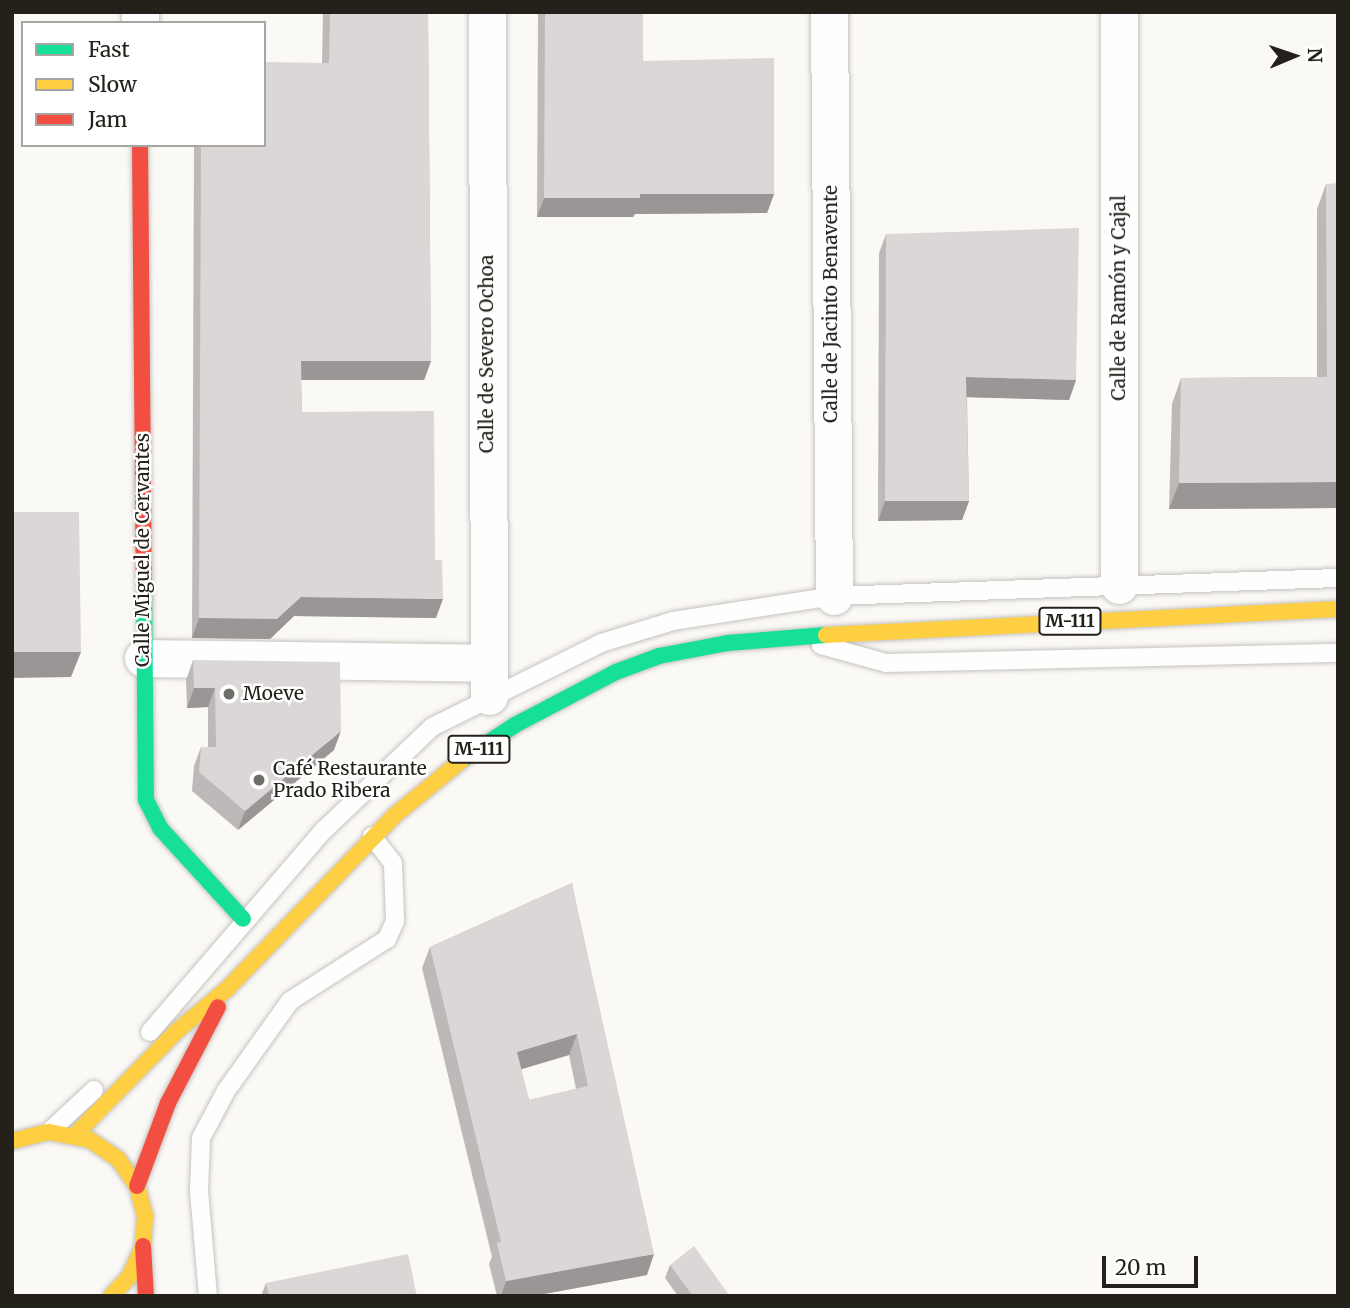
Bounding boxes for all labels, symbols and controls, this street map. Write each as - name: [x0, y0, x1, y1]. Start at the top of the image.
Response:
- legend: [21, 21, 266, 147]
- north arrow: [1259, 21, 1329, 91]
- text: Fast: [88, 36, 130, 63]
- text: N: [1303, 47, 1327, 63]
- text: Slow: [88, 71, 137, 98]
- text: Jam: [88, 106, 127, 133]
- street label: Calle de Jacinto Benavente: [820, 185, 842, 423]
- street label: Calle de Ramón y Cajal: [1108, 195, 1130, 401]
- street label: Calle de Severo Ochoa: [476, 255, 498, 453]
- street label: Calle Miguel de Cervantes: [132, 433, 154, 667]
- road number: M-111: [1037, 606, 1103, 636]
- place label: Moeve: [243, 683, 304, 705]
- marker: Moeve: [221, 686, 237, 702]
- road number: M-111: [446, 734, 512, 764]
- place label: Café Restaurante Prado Ribera: [273, 758, 427, 802]
- marker: Café Restaurante Prado Ribera: [251, 772, 267, 788]
- scale bar: [1105, 1242, 1201, 1286]
- text: 20 m: [1115, 1254, 1166, 1281]

